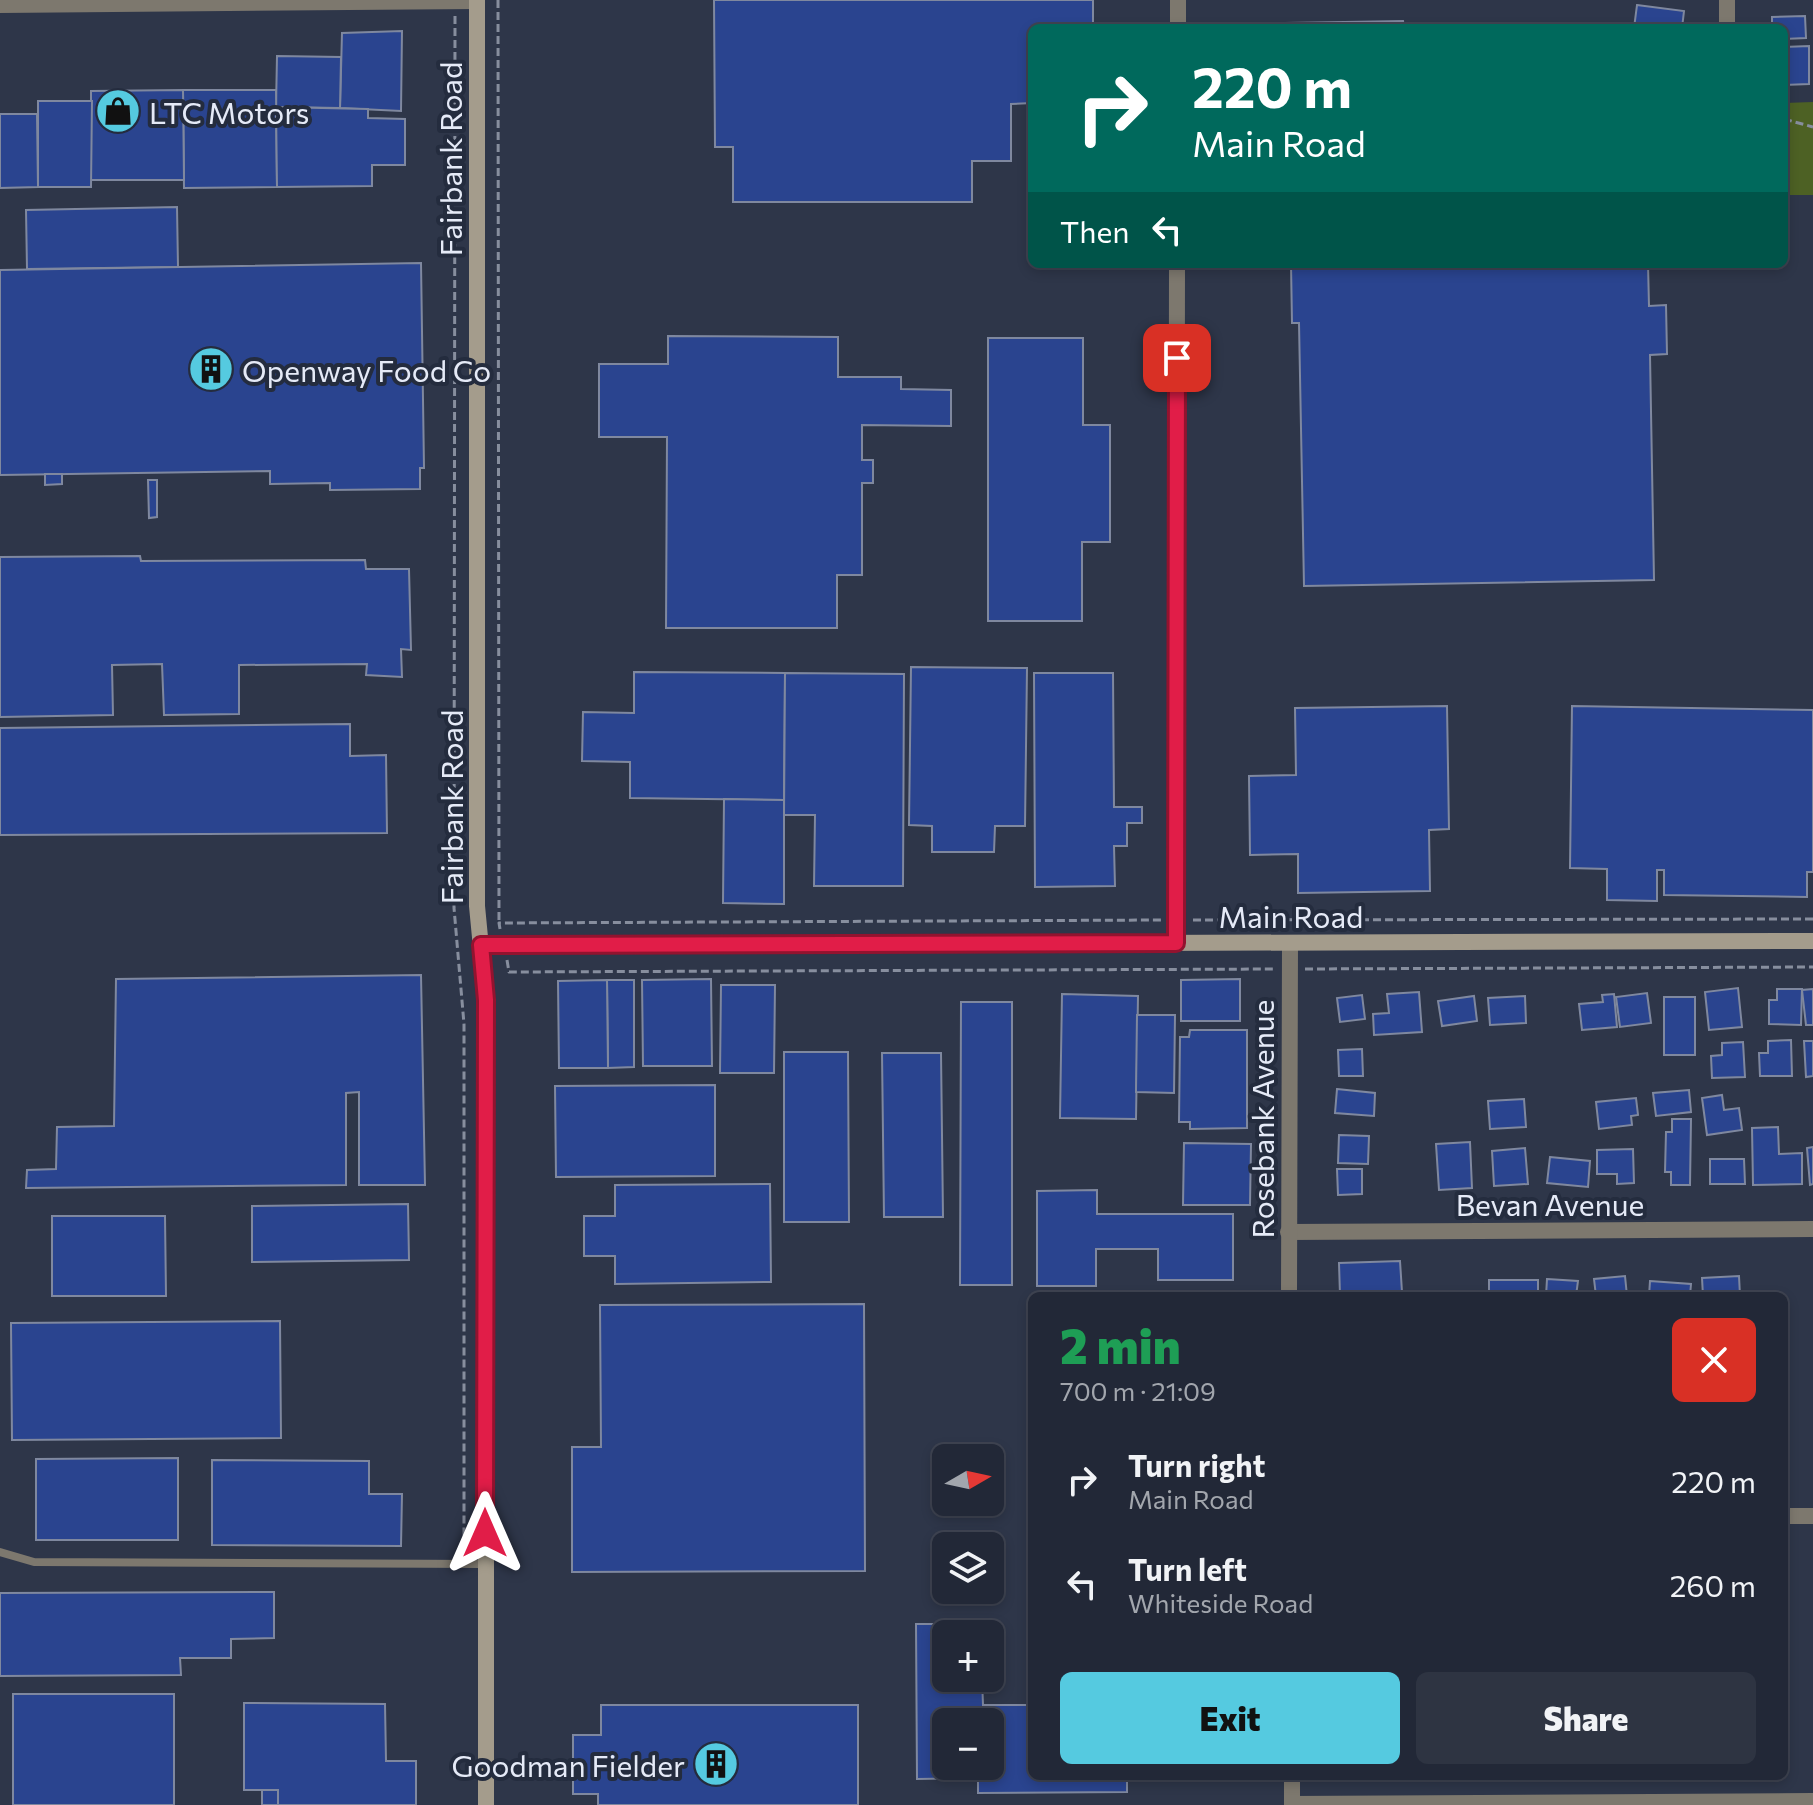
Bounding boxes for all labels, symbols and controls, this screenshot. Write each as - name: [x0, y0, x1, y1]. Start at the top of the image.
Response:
- text: 220 m: [1192, 51, 1352, 120]
- icon: right: [1060, 56, 1164, 160]
- street label: Fairbank Road: [431, 62, 468, 256]
- shop icon: LTC Motors: [94, 87, 142, 135]
- place label: LTC Motors: [149, 93, 309, 130]
- text: Main Road: [1192, 120, 1366, 164]
- icon: left: [1145, 208, 1189, 252]
- text: Then: [1060, 212, 1129, 249]
- pin: [1143, 324, 1211, 392]
- icon: arrive: [1155, 336, 1199, 380]
- building icon: Openway Food Co: [187, 345, 235, 393]
- place label: Openway Food Co: [242, 351, 491, 388]
- street label: Fairbank Road: [432, 710, 469, 904]
- street label: Main Road: [1219, 897, 1363, 934]
- street label: Rosebank Avenue: [1243, 1000, 1280, 1238]
- street label: Bevan Avenue: [1456, 1185, 1644, 1222]
- text: 2 min: [1060, 1315, 1181, 1374]
- button: close: [1672, 1318, 1756, 1402]
- text: 700 m · 21:09: [1060, 1375, 1216, 1406]
- north arrow: [932, 1444, 1004, 1516]
- map controls: [932, 1444, 1004, 1780]
- text: Turn right: [1128, 1446, 1265, 1483]
- icon: right: [1060, 1458, 1104, 1502]
- text: 220 m: [1671, 1462, 1756, 1499]
- text: Main Road: [1128, 1483, 1254, 1514]
- position arrow: [443, 1491, 527, 1575]
- button: layers: [932, 1532, 1004, 1604]
- text: Turn left: [1128, 1550, 1247, 1587]
- icon: left: [1060, 1562, 1104, 1606]
- text: 260 m: [1670, 1566, 1756, 1603]
- text: Whiteside Road: [1128, 1587, 1313, 1618]
- button: +: [932, 1620, 1004, 1692]
- button: Exit: [1060, 1672, 1400, 1764]
- button: Share: [1416, 1672, 1756, 1764]
- button: −: [932, 1708, 1004, 1780]
- building icon: Goodman Fielder: [692, 1740, 740, 1788]
- place label: Goodman Fielder: [452, 1746, 685, 1783]

